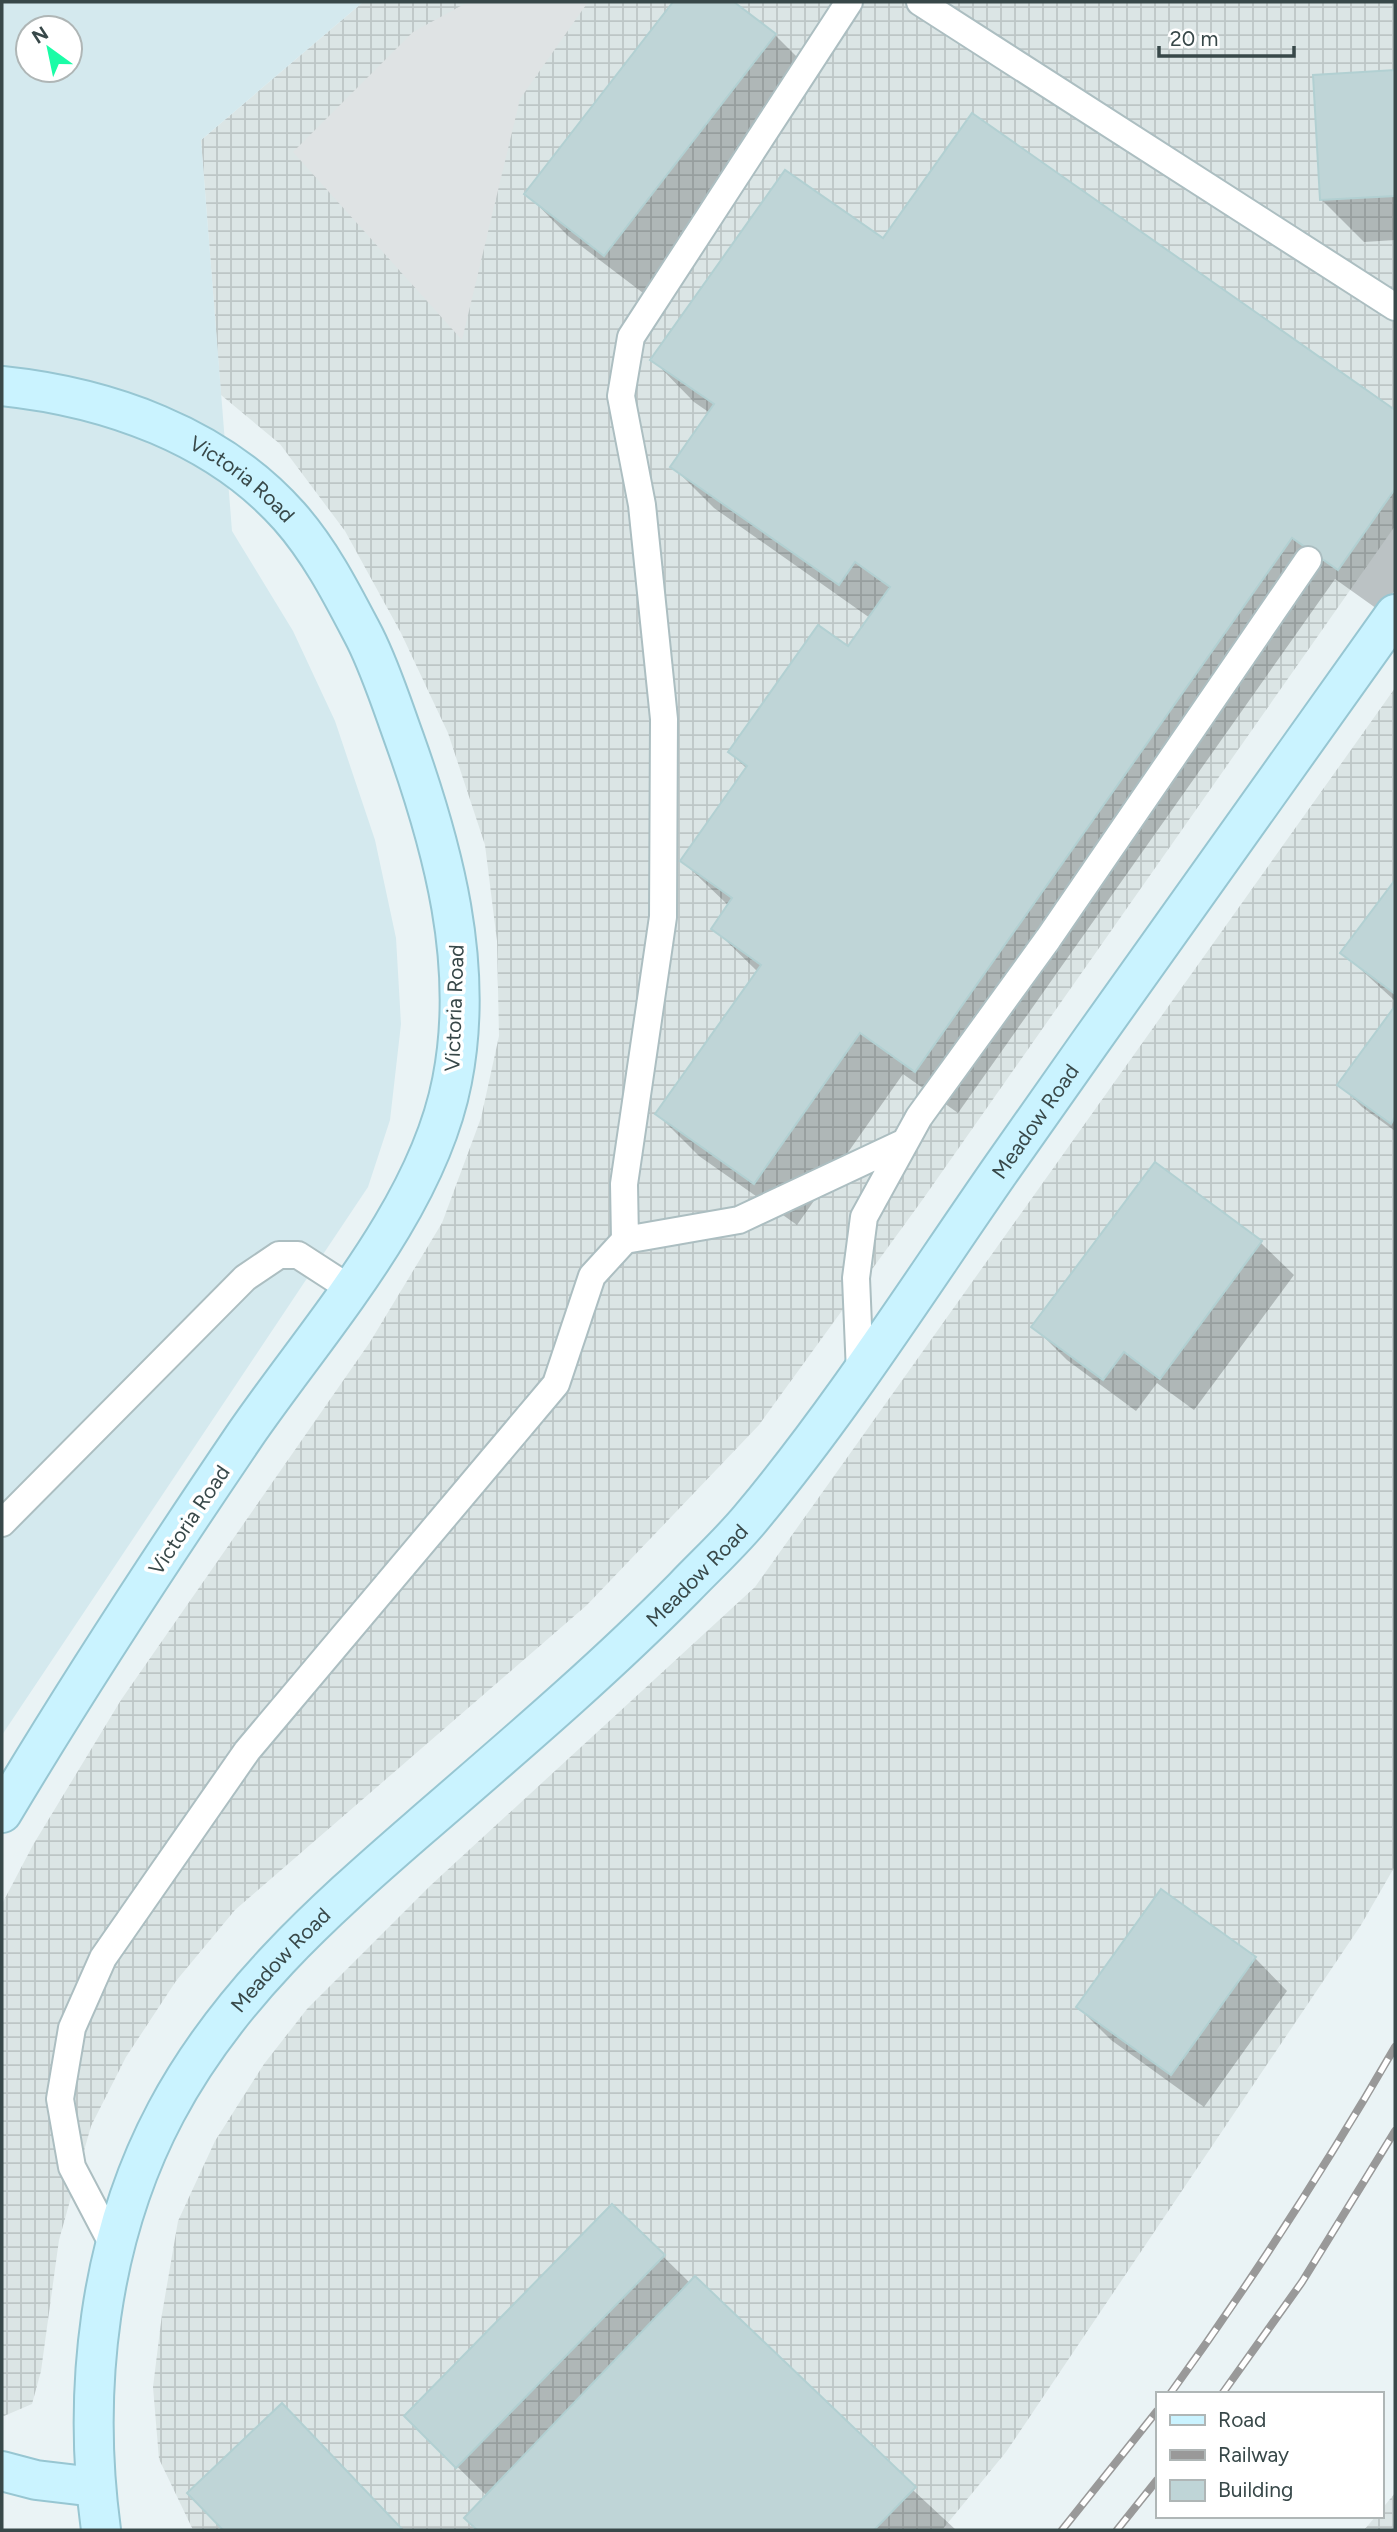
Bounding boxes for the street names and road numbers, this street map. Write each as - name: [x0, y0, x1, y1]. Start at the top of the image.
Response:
- street label: Victoria Road: [185, 430, 301, 527]
- street label: Victoria Road: [439, 944, 469, 1072]
- street label: Meadow Road: [986, 1059, 1083, 1183]
- street label: Victoria Road: [143, 1460, 235, 1580]
- street label: Meadow Road: [640, 1519, 753, 1632]
- street label: Meadow Road: [225, 1902, 335, 2017]

